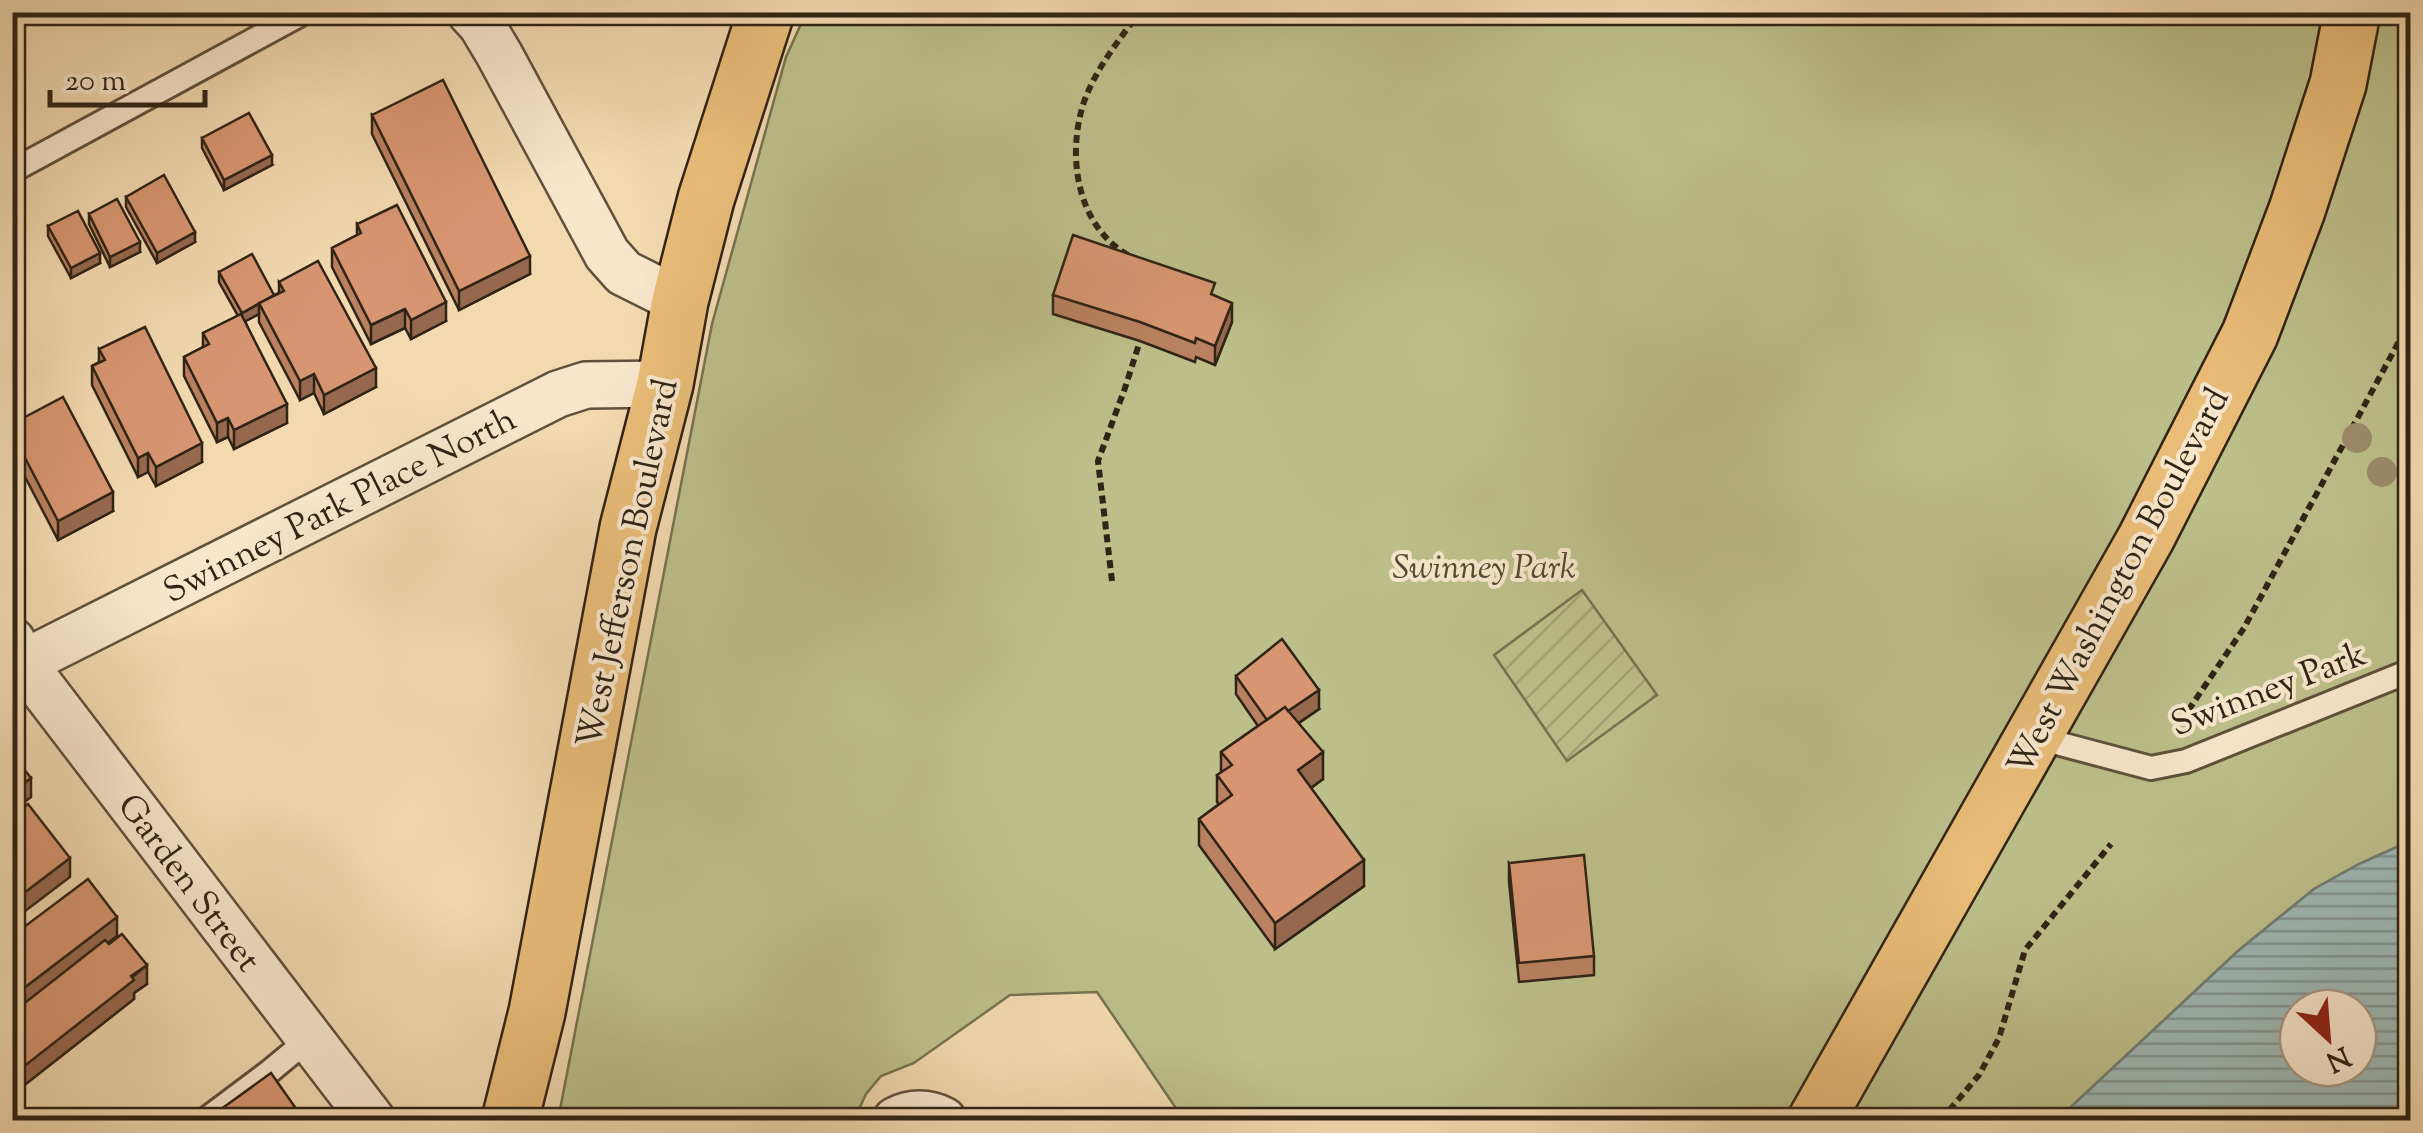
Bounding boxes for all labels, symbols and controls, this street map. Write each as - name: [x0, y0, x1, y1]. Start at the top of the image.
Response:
- scale bar: [50, 45, 205, 107]
- text: 20 m: [65, 61, 126, 104]
- street label: West Jefferson Boulevard: [565, 374, 693, 753]
- street label: West Washington Boulevard: [1996, 380, 2244, 785]
- street label: Swinney Park Place North: [155, 396, 526, 618]
- park label: Swinney Park: [1392, 544, 1576, 595]
- street label: Swinney Park: [2164, 631, 2374, 752]
- street label: Garden Street: [103, 784, 271, 984]
- north arrow: [2278, 988, 2378, 1088]
- text: N: [2319, 1035, 2356, 1081]

